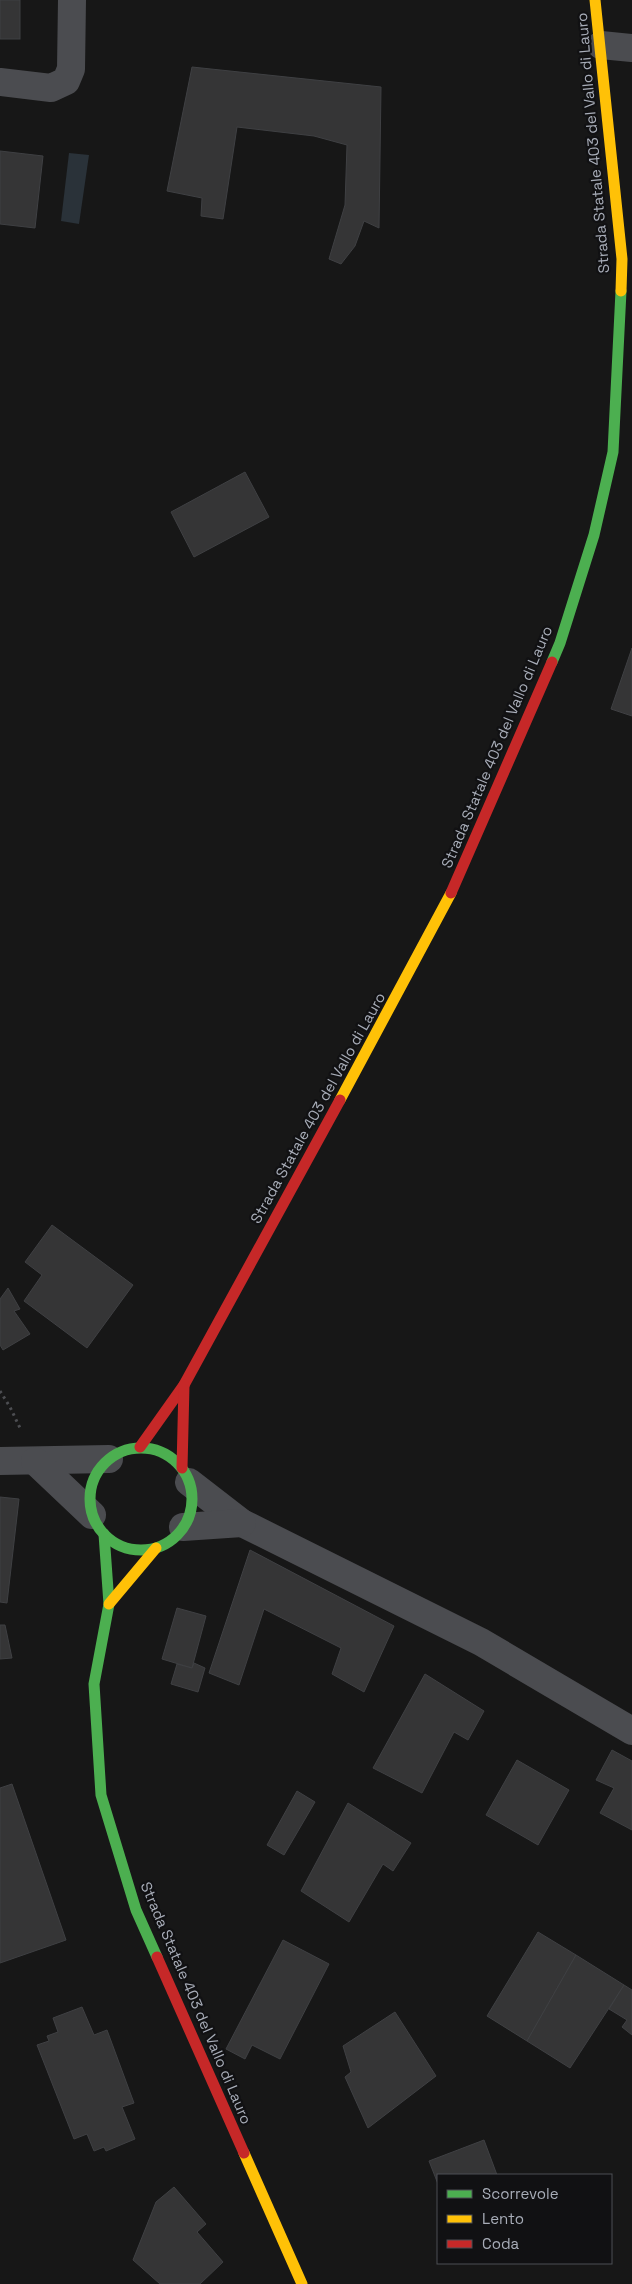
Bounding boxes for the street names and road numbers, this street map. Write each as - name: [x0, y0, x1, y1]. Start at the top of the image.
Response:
- street label: Strada Statale 403 del Vallo di Lauro: [572, 12, 613, 274]
- street label: Strada Statale 403 del Vallo di Lauro: [437, 623, 556, 871]
- street label: Strada Statale 403 del Vallo di Lauro: [246, 989, 389, 1227]
- street label: Strada Statale 403 del Vallo di Lauro: [137, 1879, 256, 2127]

